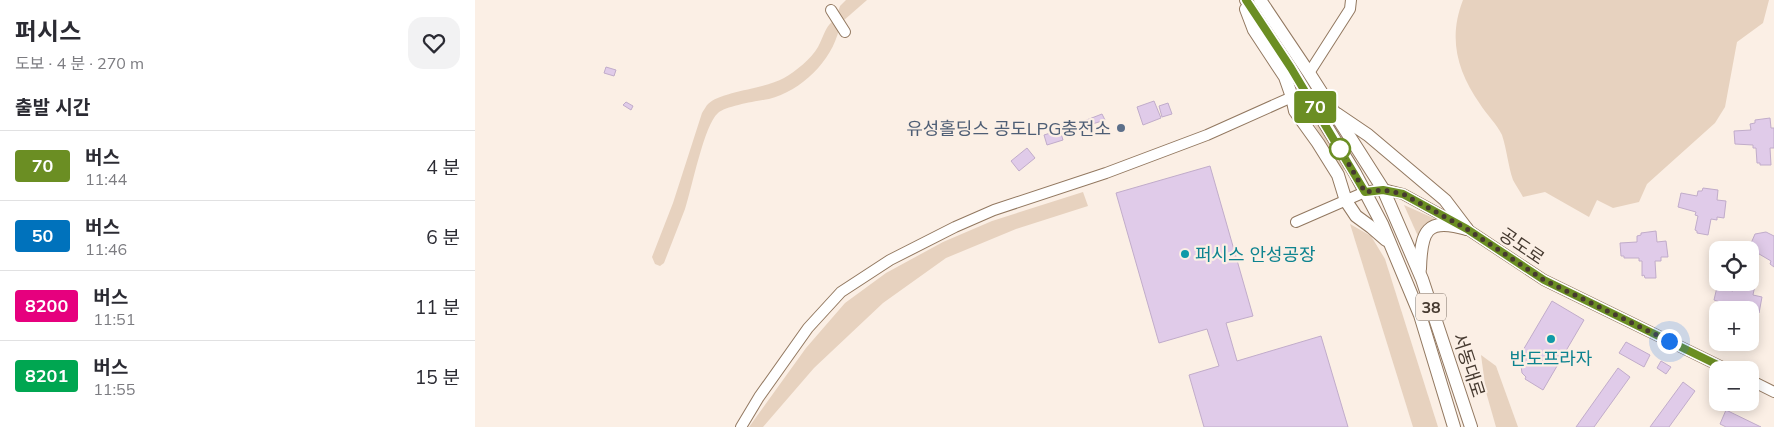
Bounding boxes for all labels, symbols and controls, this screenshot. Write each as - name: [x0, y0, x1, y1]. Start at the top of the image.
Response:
- text: 퍼시스: [15, 16, 81, 46]
- button: heart: [408, 17, 460, 69]
- text: 도보 · 4 분 · 270 m: [15, 53, 144, 73]
- line badge: 70: [1293, 91, 1337, 123]
- text: 출발 시간: [15, 95, 90, 119]
- text: 70: [1304, 95, 1326, 118]
- place label: 유성홀딩스 공도LPG충전소: [906, 117, 1111, 140]
- marker: 유성홀딩스 공도LPG충전소: [1115, 122, 1127, 134]
- unlabelled marker: [1329, 138, 1351, 160]
- text: 버스: [85, 145, 120, 169]
- text: 70: [32, 154, 53, 177]
- text: 4 분: [426, 155, 460, 179]
- text: 11:44: [85, 169, 127, 189]
- text: 버스: [85, 215, 120, 239]
- street label: 공도로: [1495, 223, 1549, 269]
- text: 50: [32, 224, 53, 247]
- text: 6 분: [426, 225, 460, 249]
- text: 11:46: [85, 239, 127, 259]
- map controls: [1709, 241, 1759, 411]
- button: locate: [1709, 241, 1759, 291]
- place label: 퍼시스 안성공장: [1195, 243, 1316, 266]
- marker: 퍼시스 안성공장: [1179, 248, 1191, 260]
- text: 버스: [93, 285, 128, 309]
- text: 8200: [25, 294, 68, 317]
- road number: 38: [1416, 294, 1446, 320]
- text: 11 분: [415, 295, 460, 319]
- button: +: [1709, 301, 1759, 351]
- text: 11:51: [93, 309, 135, 329]
- your location: [1657, 329, 1682, 354]
- street label: 서동대로: [1448, 330, 1490, 400]
- marker: 반도프라자: [1545, 333, 1557, 345]
- place label: 반도프라자: [1510, 347, 1593, 370]
- text: 버스: [93, 355, 128, 379]
- button: −: [1709, 361, 1759, 411]
- text: 8201: [25, 364, 68, 387]
- text: 15 분: [415, 365, 460, 389]
- text: 11:55: [93, 379, 135, 399]

